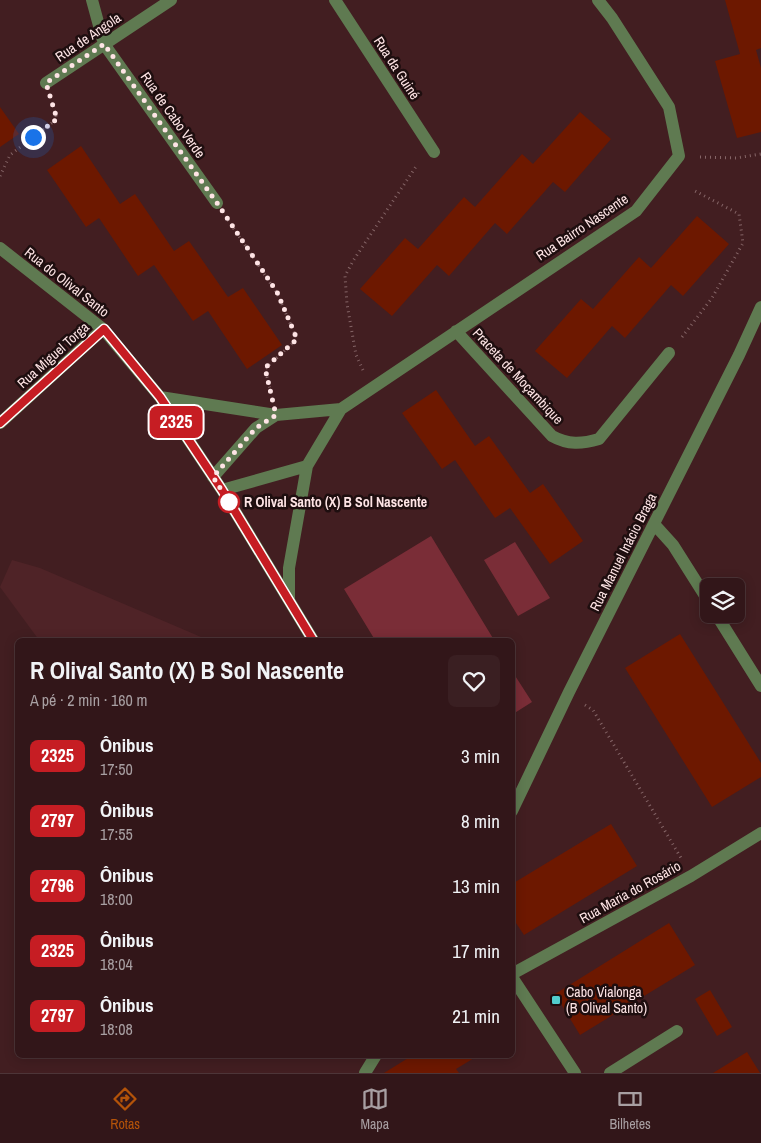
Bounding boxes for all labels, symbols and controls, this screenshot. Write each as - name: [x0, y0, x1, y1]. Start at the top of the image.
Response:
- street label: Rua de Angola: [52, 8, 125, 66]
- street label: Rua da Guiné: [370, 33, 424, 103]
- street label: Rua de Cabo Verde: [137, 69, 209, 161]
- your location: [21, 125, 46, 150]
- street label: Rua Bairro Nascente: [533, 190, 631, 264]
- street label: Rua do Olival Santo: [21, 243, 113, 321]
- street label: Rua Miguel Torga: [13, 318, 93, 392]
- street label: Praceta de Moçambique: [469, 324, 567, 428]
- line badge: 2325: [141, 406, 211, 438]
- text: 2325: [160, 409, 192, 434]
- street label: Rua Manuel Inácio Braga: [585, 489, 661, 614]
- marker: R Olival Santo (X) B Sol Nascente: [218, 491, 240, 513]
- place label: R Olival Santo (X) B Sol Nascente: [244, 493, 427, 511]
- map controls: [700, 578, 745, 623]
- button: layers: [700, 578, 745, 623]
- text: R Olival Santo (X) B Sol Nascente: [30, 654, 344, 686]
- button: heart: [448, 655, 500, 707]
- text: A pé · 2 min · 160 m: [30, 689, 147, 711]
- text: Ônibus: [100, 732, 154, 758]
- text: 2325: [41, 743, 74, 768]
- text: 3 min: [461, 743, 500, 769]
- text: 17:50: [100, 758, 133, 780]
- text: Ônibus: [100, 797, 154, 823]
- text: 2797: [41, 808, 74, 833]
- text: 8 min: [461, 808, 500, 834]
- text: 17:55: [100, 823, 133, 845]
- street label: Rua Maria do Rosário: [576, 857, 684, 927]
- text: Ônibus: [100, 862, 154, 888]
- text: 2796: [41, 873, 74, 898]
- text: 13 min: [452, 873, 500, 899]
- text: 18:00: [100, 888, 133, 910]
- text: Ônibus: [100, 927, 154, 953]
- text: 2325: [41, 938, 74, 963]
- text: 17 min: [452, 938, 500, 964]
- text: 18:04: [100, 953, 133, 975]
- place label: Cabo Vialonga (B Olival Santo): [566, 983, 647, 1017]
- text: Ônibus: [100, 992, 154, 1018]
- marker: Cabo Vialonga (B Olival Santo): [550, 994, 562, 1006]
- text: 2797: [41, 1003, 74, 1028]
- text: 21 min: [452, 1003, 500, 1029]
- text: 18:08: [100, 1018, 133, 1040]
- tab: Rotas: [110, 1085, 140, 1133]
- tab: Mapa: [360, 1085, 389, 1133]
- tab: Bilhetes: [609, 1085, 651, 1133]

